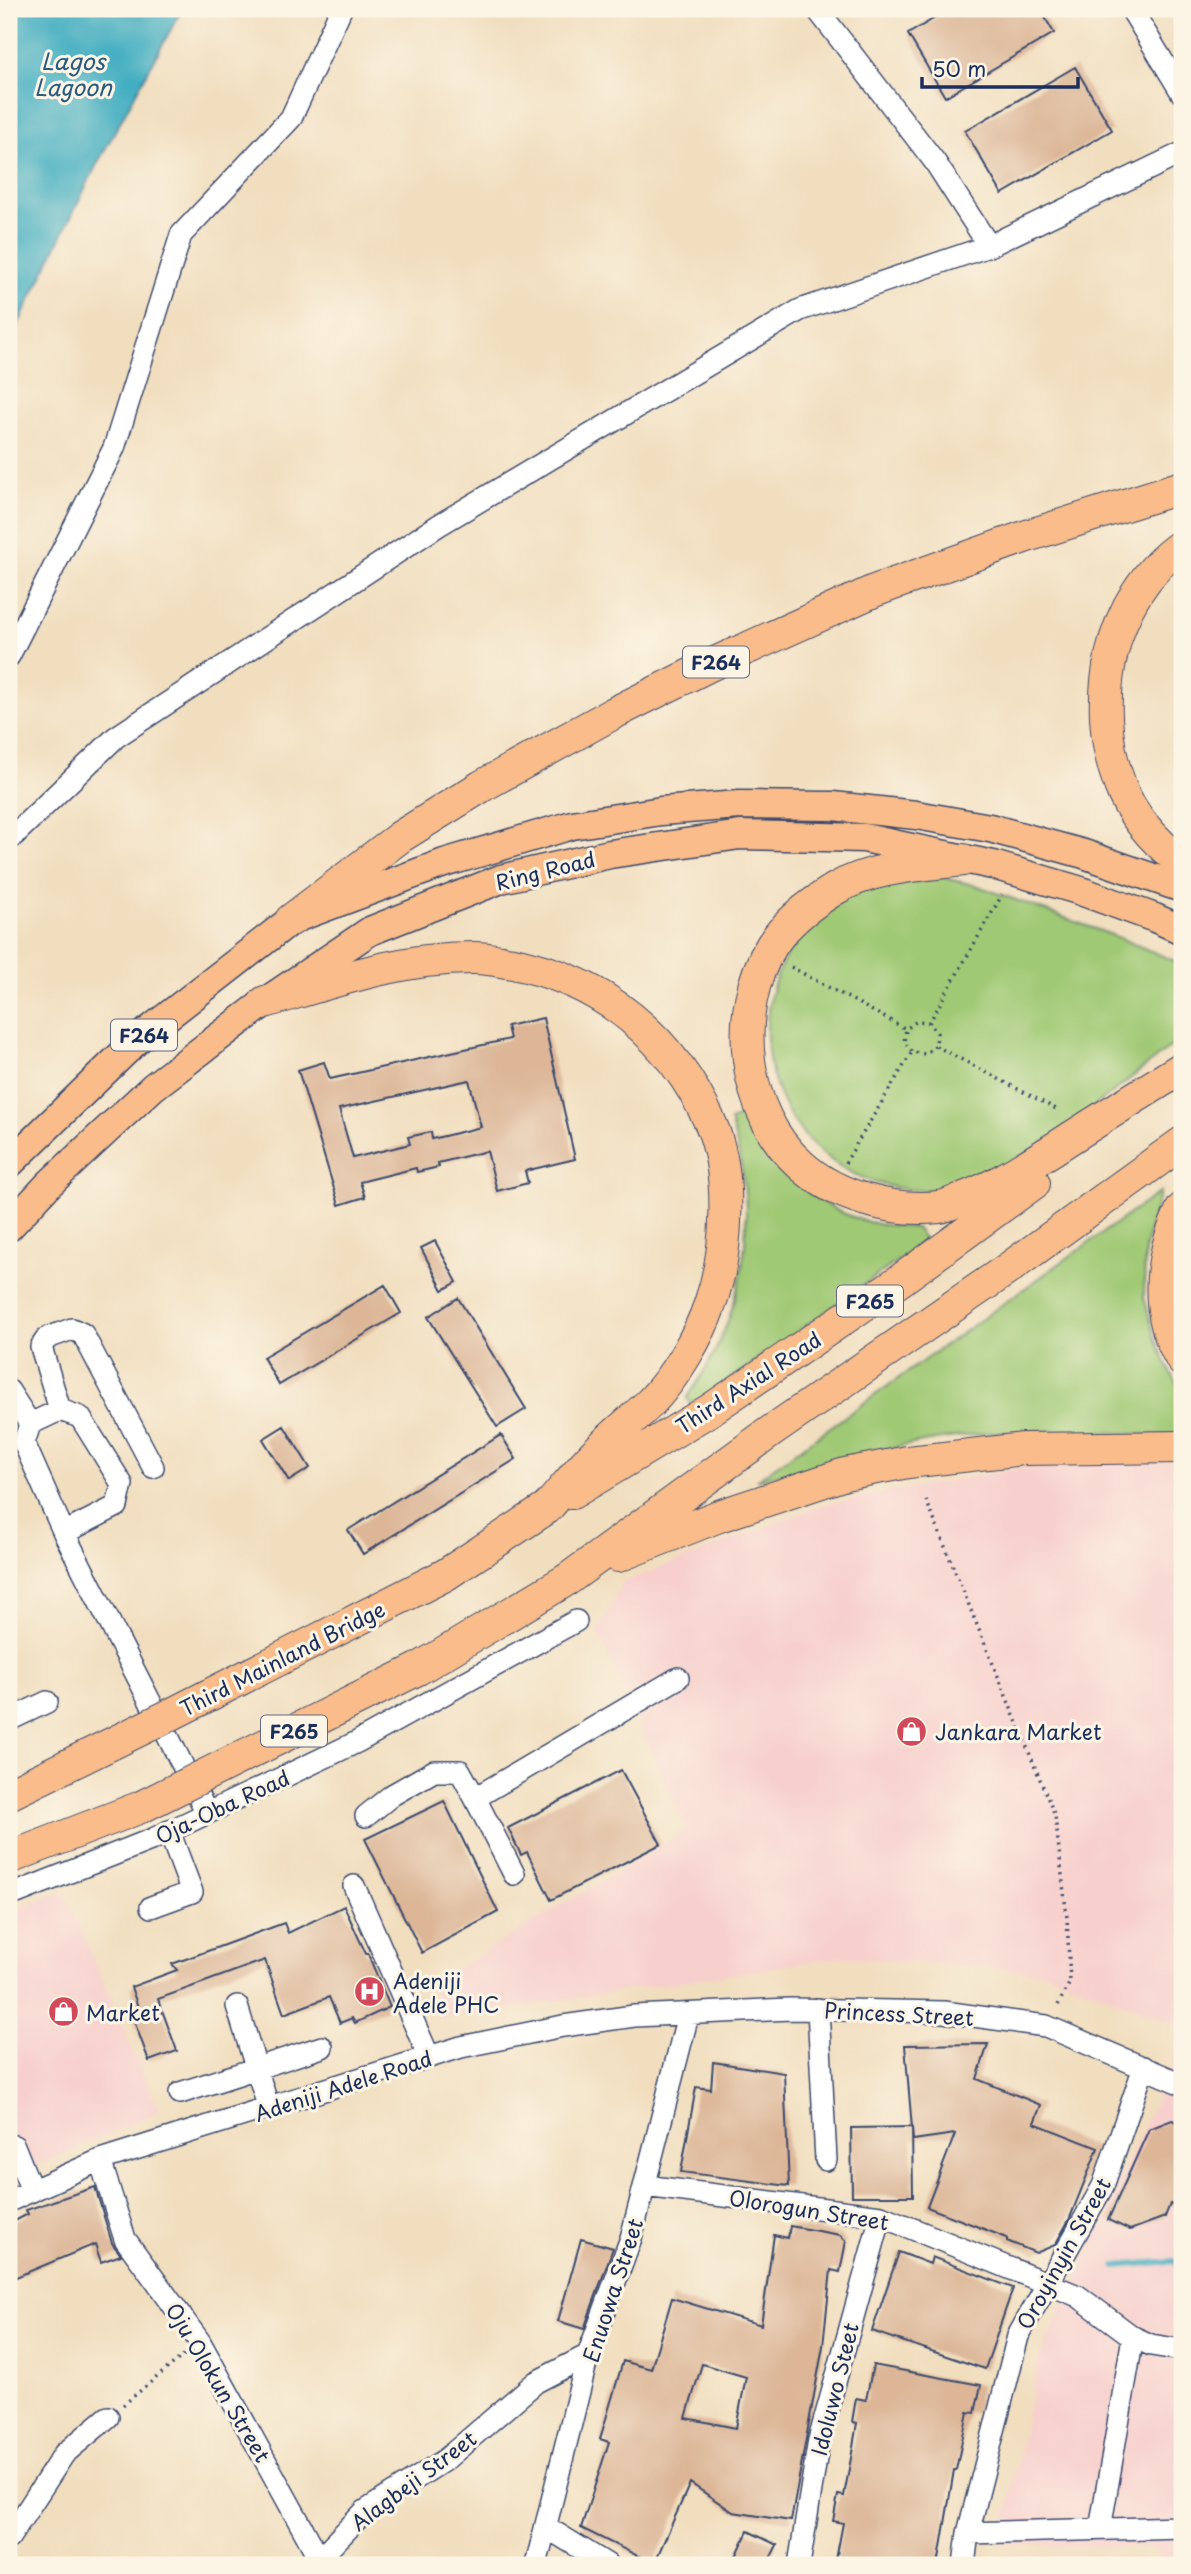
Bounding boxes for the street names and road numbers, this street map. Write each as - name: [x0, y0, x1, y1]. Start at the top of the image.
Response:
- road number: F264: [683, 646, 749, 678]
- street label: Ring Road: [492, 842, 598, 898]
- road number: F264: [111, 1020, 177, 1050]
- road number: F265: [837, 1286, 903, 1316]
- street label: Third Axial Road: [669, 1323, 827, 1441]
- street label: Third Mainland Bridge: [174, 1592, 390, 1724]
- road number: F265: [261, 1716, 327, 1746]
- street label: Oja-Oba Road: [150, 1761, 294, 1851]
- street label: Princess Street: [823, 1993, 975, 2033]
- street label: Adeniji Adele Road: [250, 2041, 436, 2129]
- street label: Oroyinyin Street: [1008, 2171, 1118, 2335]
- street label: Olorogun Street: [727, 2181, 891, 2237]
- street label: Enuowa Street: [574, 2214, 650, 2366]
- street label: Oju Olokun Street: [159, 2296, 279, 2468]
- street label: Idoluwo Steet: [802, 2319, 866, 2459]
- street label: Alagbeji Street: [343, 2422, 483, 2538]

